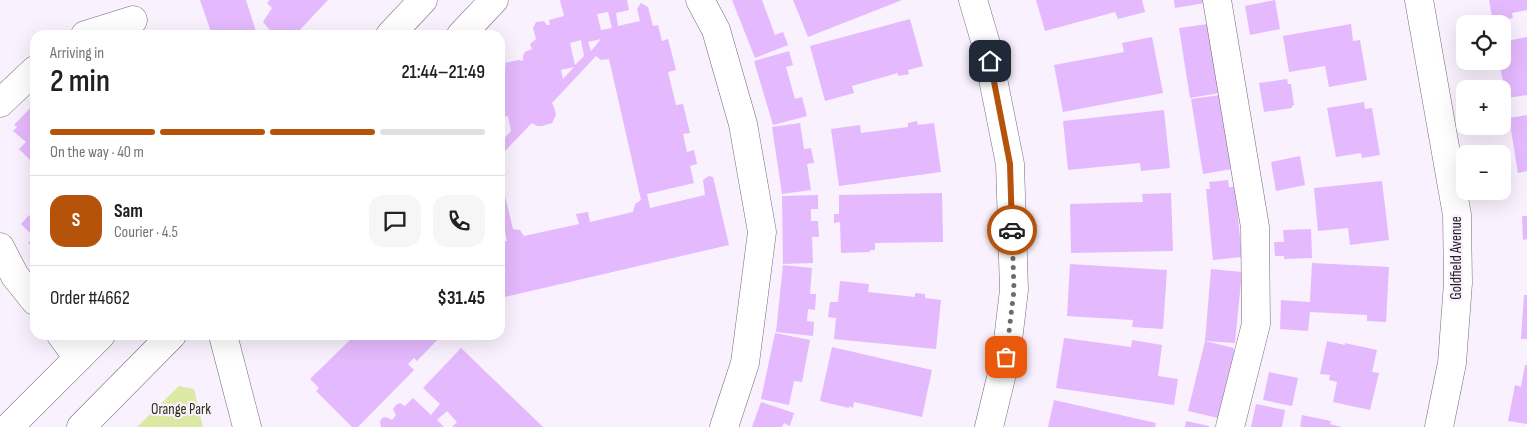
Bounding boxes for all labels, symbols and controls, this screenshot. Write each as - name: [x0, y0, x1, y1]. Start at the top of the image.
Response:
- map controls: [1456, 15, 1511, 200]
- button: locate: [1456, 15, 1511, 70]
- pin: [969, 40, 1011, 82]
- text: Arriving in: [50, 44, 104, 63]
- icon: home: [976, 47, 1004, 75]
- text: 21:44–21:49: [401, 61, 485, 84]
- text: 2 min: [50, 62, 110, 101]
- button: +: [1456, 80, 1511, 135]
- text: On the way · 40 m: [50, 143, 144, 162]
- button: −: [1456, 145, 1511, 200]
- button: chat: [369, 195, 421, 247]
- button: phone: [433, 195, 485, 247]
- text: Sam: [114, 200, 143, 223]
- courier: [987, 205, 1037, 255]
- text: S: [72, 209, 80, 232]
- icon: car: [998, 216, 1026, 244]
- street label: Goldfield Avenue: [1447, 216, 1466, 300]
- text: Courier · 4.5: [114, 223, 178, 242]
- text: Order #4662: [50, 287, 130, 310]
- text: $31.45: [437, 287, 485, 310]
- pin: [985, 336, 1027, 378]
- icon: bag: [992, 343, 1020, 371]
- park label: Orange Park: [151, 400, 211, 419]

